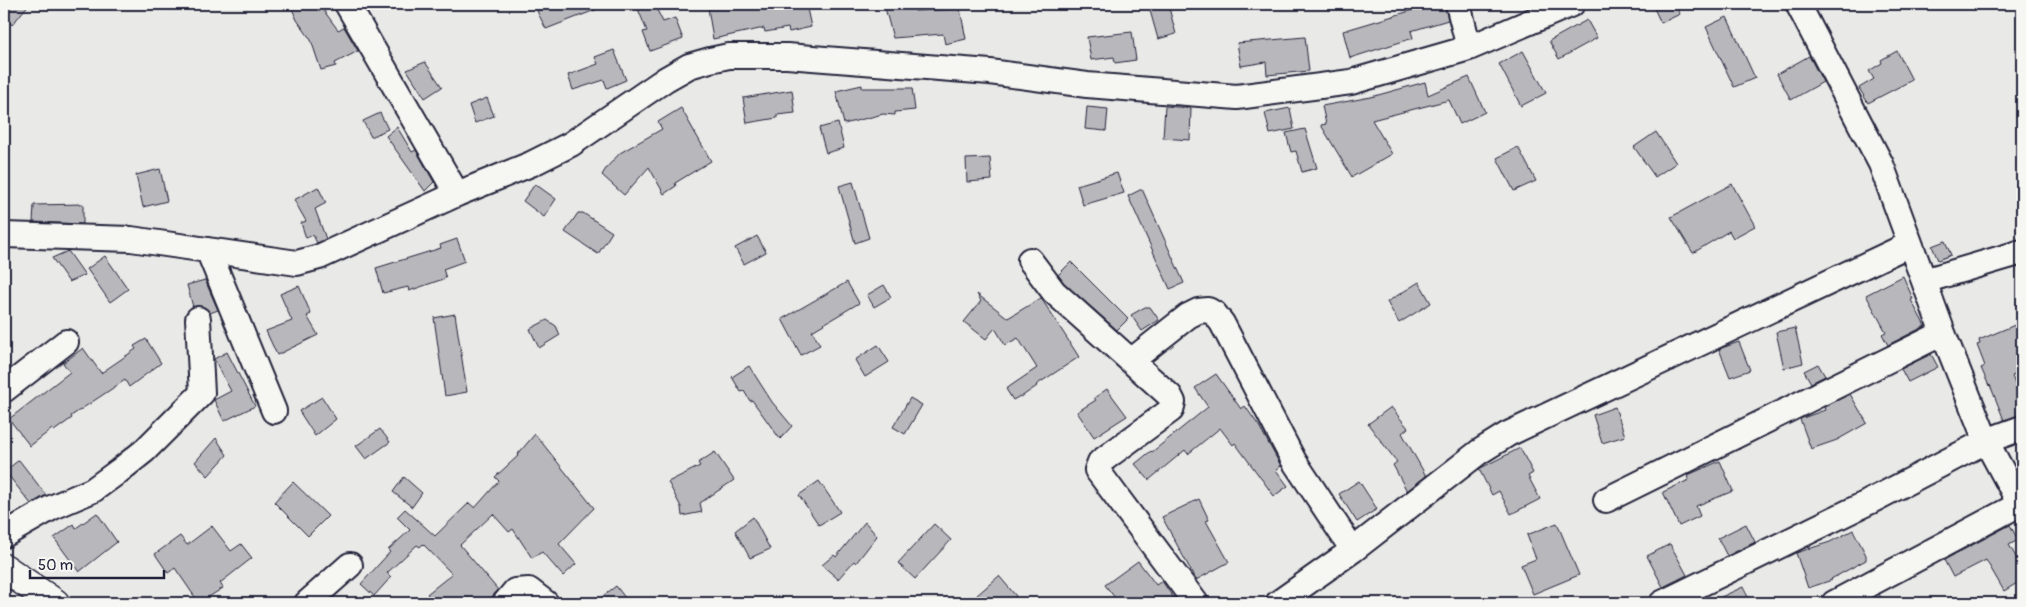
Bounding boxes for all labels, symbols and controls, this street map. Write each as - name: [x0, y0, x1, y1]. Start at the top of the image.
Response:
- scale bar: [30, 547, 164, 579]
- text: 50 m: [38, 556, 73, 575]

